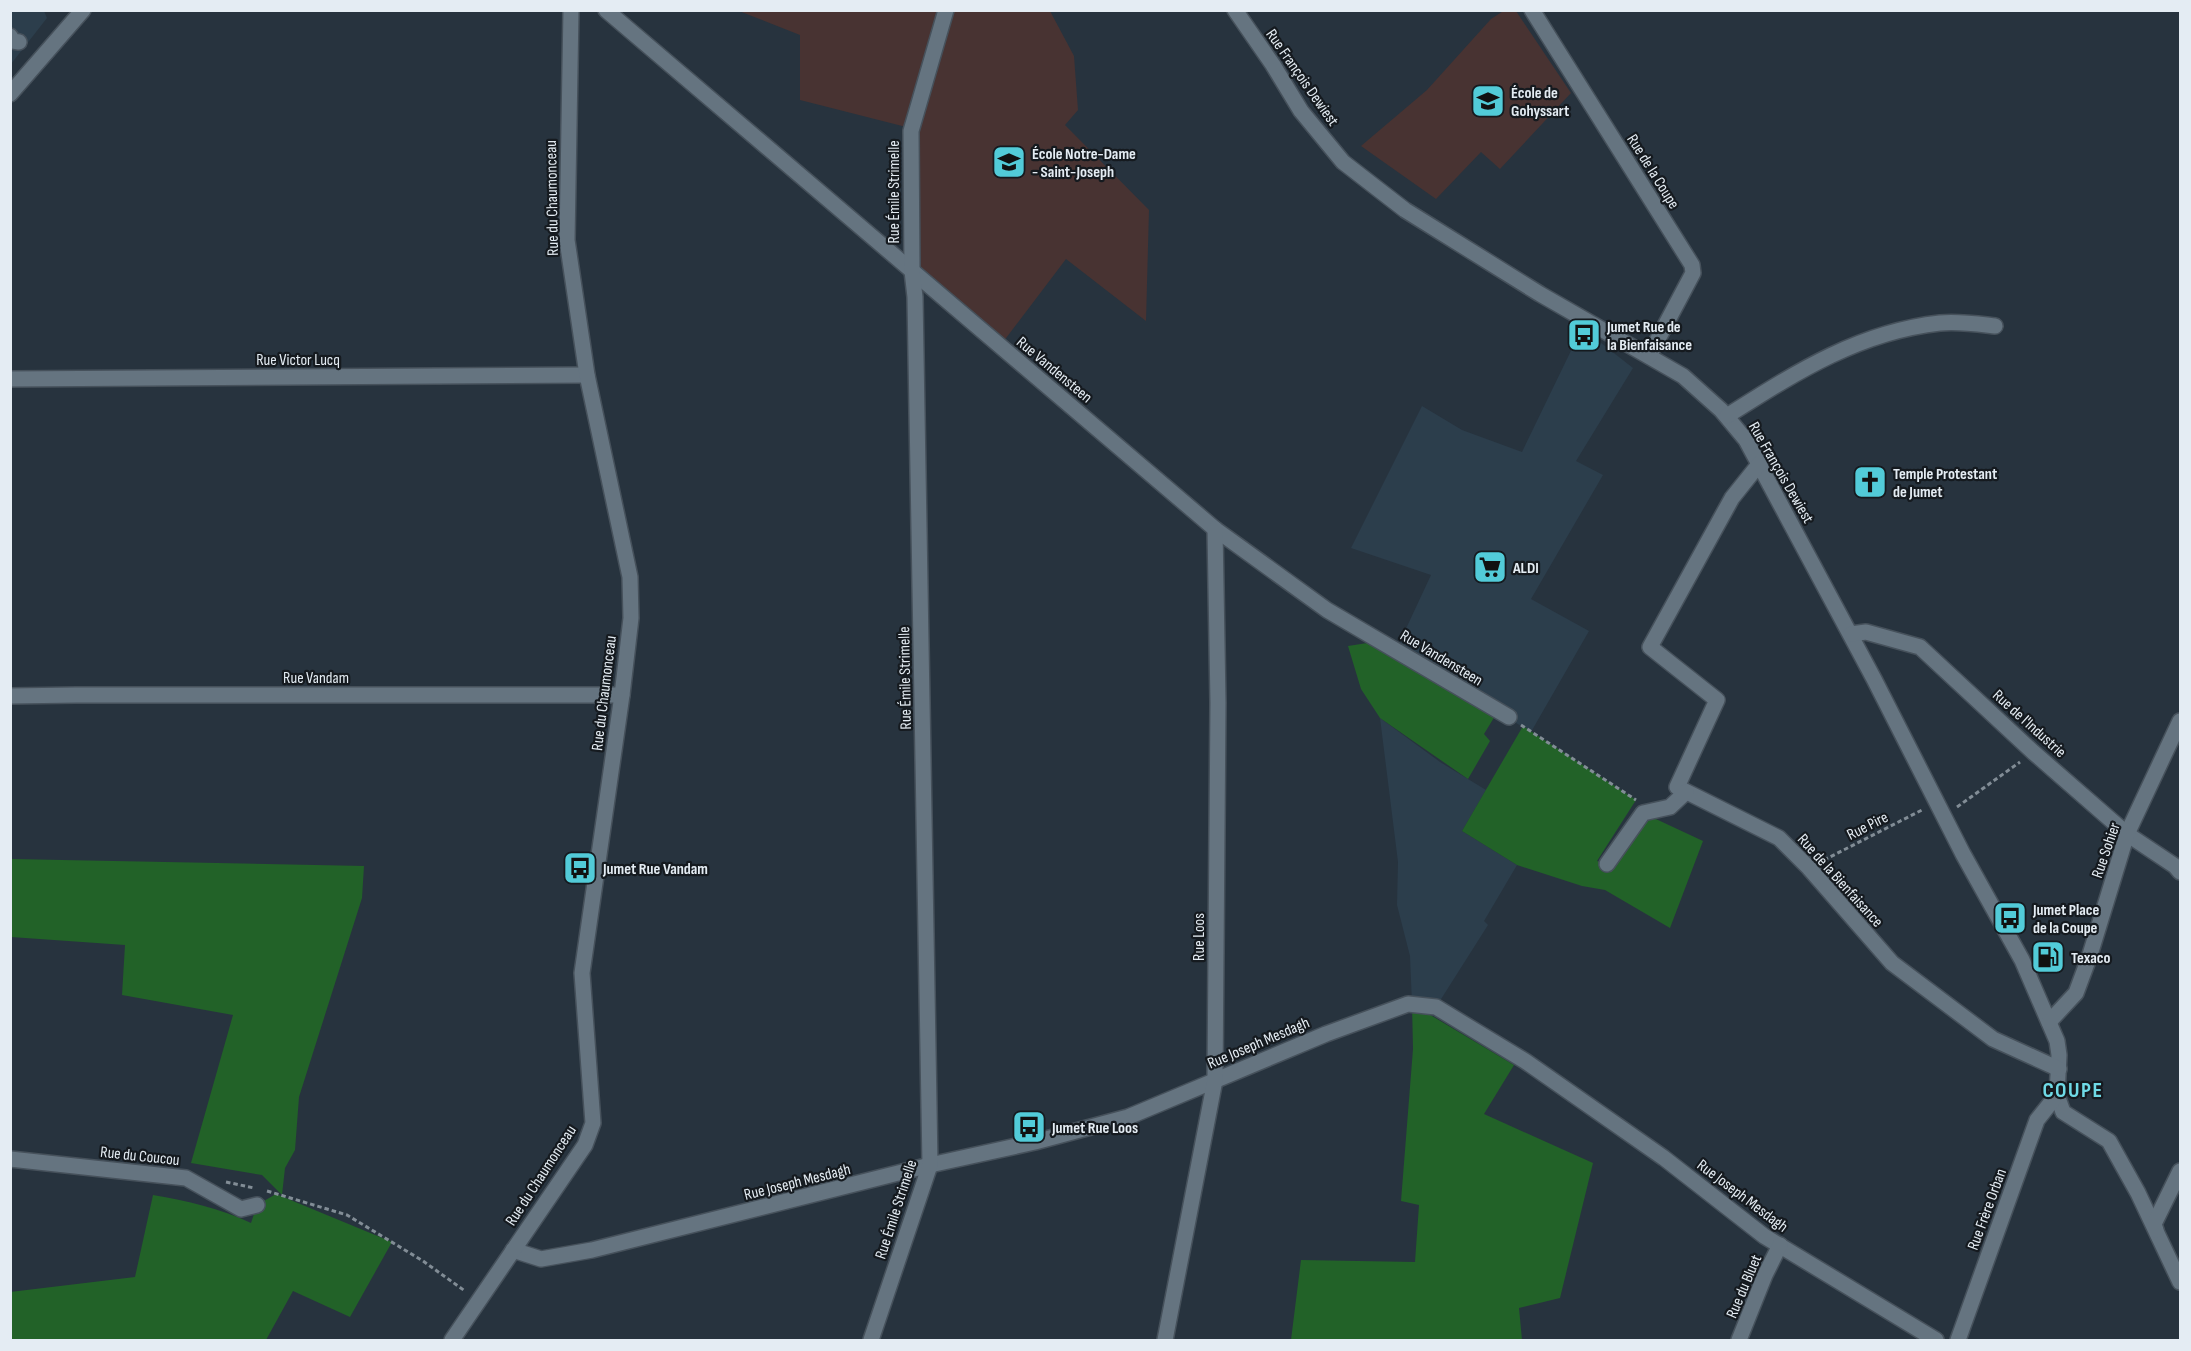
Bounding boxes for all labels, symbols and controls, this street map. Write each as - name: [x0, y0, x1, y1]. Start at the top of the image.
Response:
- street label: Rue François Dewiest: [1261, 26, 1342, 130]
- school or university icon: École de Gohyssart: [1470, 83, 1506, 119]
- place label: École de Gohyssart: [1511, 84, 1569, 121]
- street label: Rue de la Coupe: [1622, 131, 1683, 213]
- street label: Rue du Chaumonceau: [542, 140, 563, 256]
- street label: Rue Émile Strimelle: [885, 140, 904, 244]
- school or university icon: École Notre-Dame - Saint-Joseph: [991, 144, 1027, 180]
- place label: École Notre-Dame - Saint-Joseph: [1032, 145, 1136, 182]
- bus stop icon: Jumet Rue de la Bienfaisance: [1566, 317, 1602, 353]
- place label: Jumet Rue de la Bienfaisance: [1606, 318, 1692, 355]
- street label: Rue Vandensteen: [1012, 333, 1096, 407]
- street label: Rue Victor Lucq: [256, 351, 340, 370]
- street label: Rue François Dewiest: [1744, 419, 1817, 527]
- church icon: Temple Protestant de Jumet: [1852, 464, 1888, 500]
- place label: Temple Protestant de Jumet: [1893, 465, 1997, 502]
- supermarket icon: ALDI: [1472, 549, 1508, 585]
- place label: ALDI: [1512, 559, 1539, 578]
- street label: Rue Émile Strimelle: [895, 626, 916, 730]
- street label: Rue Vandensteen: [1397, 626, 1486, 690]
- street label: Rue du Chaumonceau: [588, 635, 621, 752]
- street label: Rue Vandam: [283, 669, 349, 688]
- street label: Rue de l'Industrie: [1988, 686, 2070, 762]
- street label: Rue Pire: [1844, 808, 1891, 845]
- street label: Rue Sohier: [2088, 820, 2125, 881]
- street label: Rue de la Bienfaisance: [1793, 830, 1887, 932]
- bus stop icon: Jumet Rue Vandam: [562, 850, 598, 886]
- place label: Jumet Rue Vandam: [602, 860, 708, 879]
- bus stop icon: Jumet Place de la Coupe: [1992, 900, 2028, 936]
- place label: Jumet Place de la Coupe: [2032, 901, 2100, 938]
- street label: Rue Loos: [1190, 913, 1209, 961]
- fuel station icon: Texaco: [2030, 939, 2066, 975]
- place label: Texaco: [2071, 949, 2110, 968]
- street label: Rue Joseph Mesdagh: [1205, 1013, 1312, 1073]
- district label: COUPE: [2042, 1077, 2104, 1104]
- bus stop icon: Jumet Rue Loos: [1011, 1109, 1047, 1145]
- place label: Jumet Rue Loos: [1051, 1119, 1138, 1138]
- street label: Rue du Chaumonceau: [502, 1122, 581, 1230]
- street label: Rue du Coucou: [99, 1143, 180, 1170]
- street label: Rue Joseph Mesdagh: [1693, 1156, 1791, 1237]
- street label: Rue Émile Strimelle: [871, 1157, 921, 1261]
- street label: Rue Joseph Mesdagh: [742, 1160, 853, 1205]
- street label: Rue Frère Orban: [1964, 1166, 2011, 1253]
- street label: Rue du Bluet: [1723, 1252, 1766, 1321]

